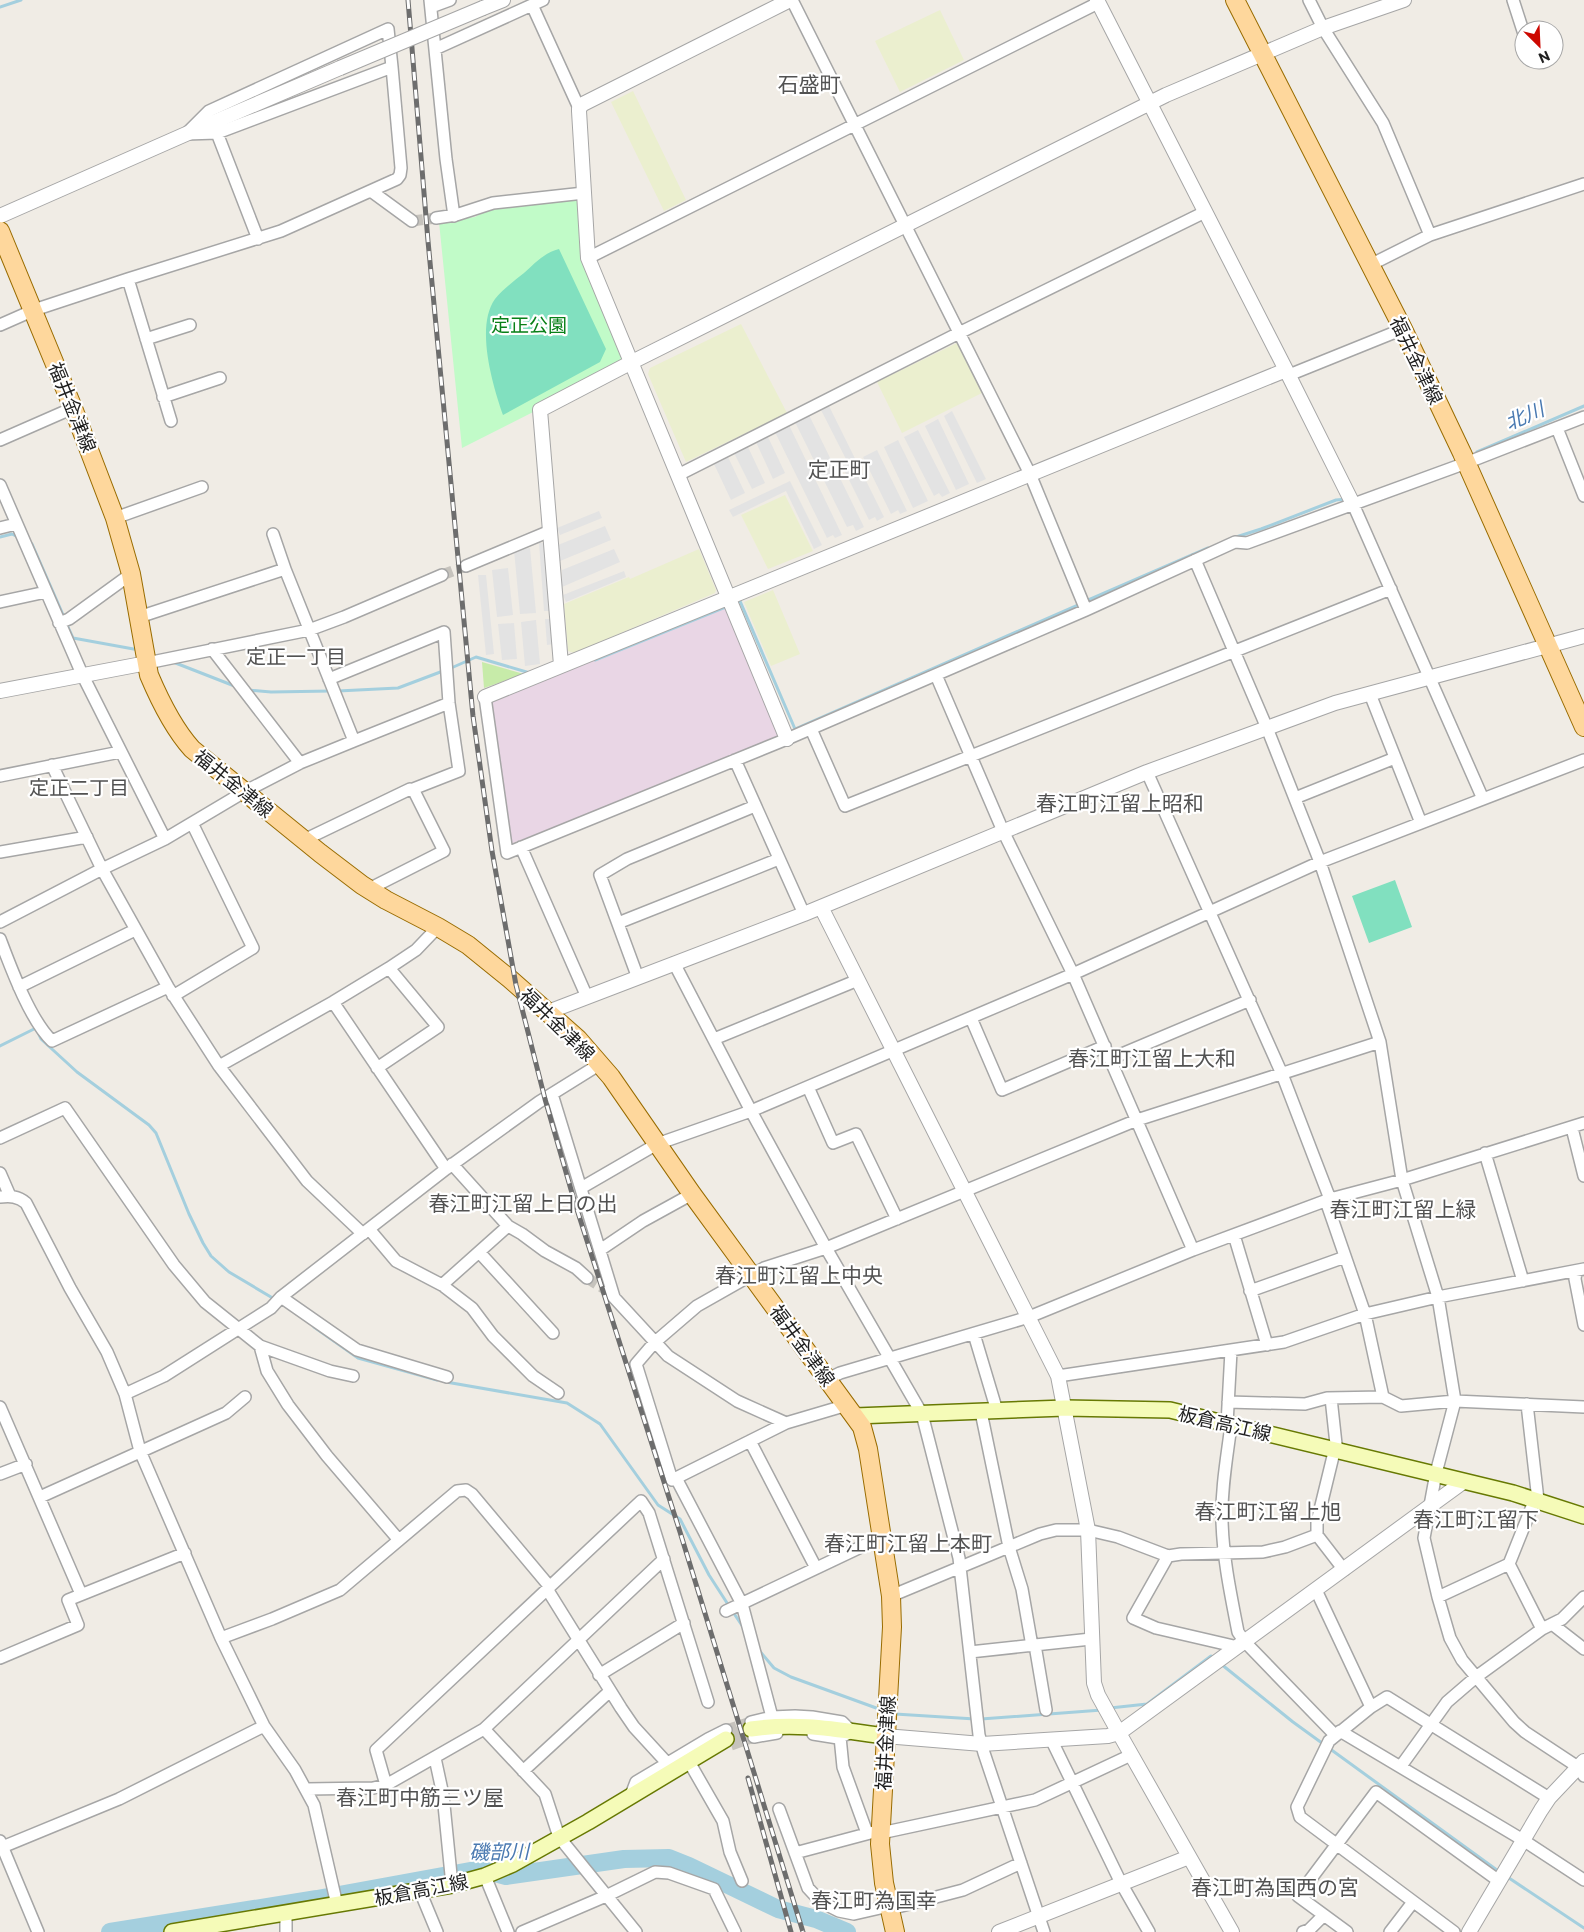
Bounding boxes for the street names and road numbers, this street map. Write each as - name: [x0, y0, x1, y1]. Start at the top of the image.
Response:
- street label: 福井金津線: [1386, 312, 1448, 408]
- street label: 福井金津線: [45, 359, 101, 455]
- street label: 福井金津線: [190, 744, 278, 822]
- street label: 福井金津線: [516, 983, 600, 1065]
- street label: 福井金津線: [766, 1300, 840, 1390]
- street label: 板倉高江線: [1176, 1401, 1274, 1445]
- street label: 福井金津線: [871, 1695, 899, 1791]
- street label: 板倉高江線: [372, 1869, 470, 1909]

